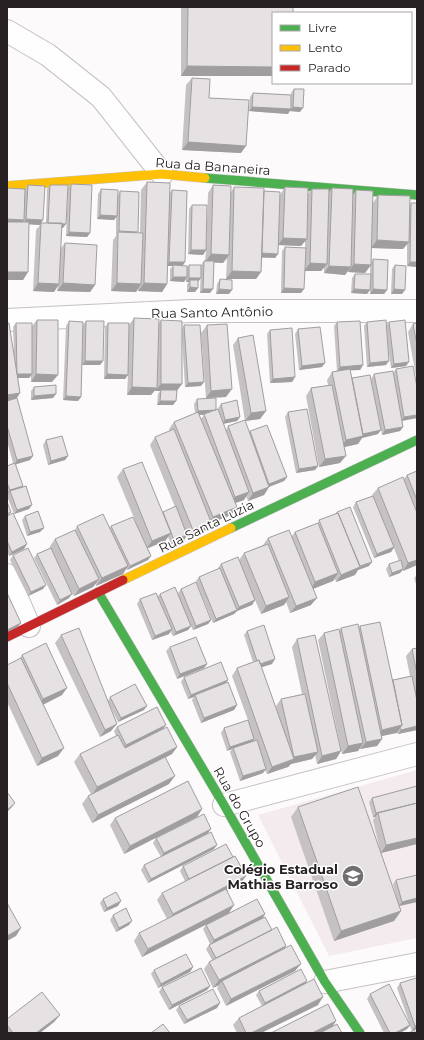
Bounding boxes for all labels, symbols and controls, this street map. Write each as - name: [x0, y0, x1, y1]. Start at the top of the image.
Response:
- legend: [272, 12, 412, 84]
- text: Livre: [308, 20, 337, 35]
- text: Lento: [308, 40, 343, 55]
- text: Parado: [308, 60, 351, 75]
- street label: Rua da Bananeira: [155, 154, 271, 178]
- street label: Rua Santo Antônio: [151, 303, 273, 321]
- street label: Rua Santa Luzia: [156, 496, 256, 556]
- street label: Rua do Grupo: [210, 764, 270, 850]
- place label: Colégio Estadual Mathias Barroso: [224, 861, 338, 892]
- school or university icon: Colégio Estadual Mathias Barroso: [340, 863, 366, 889]

